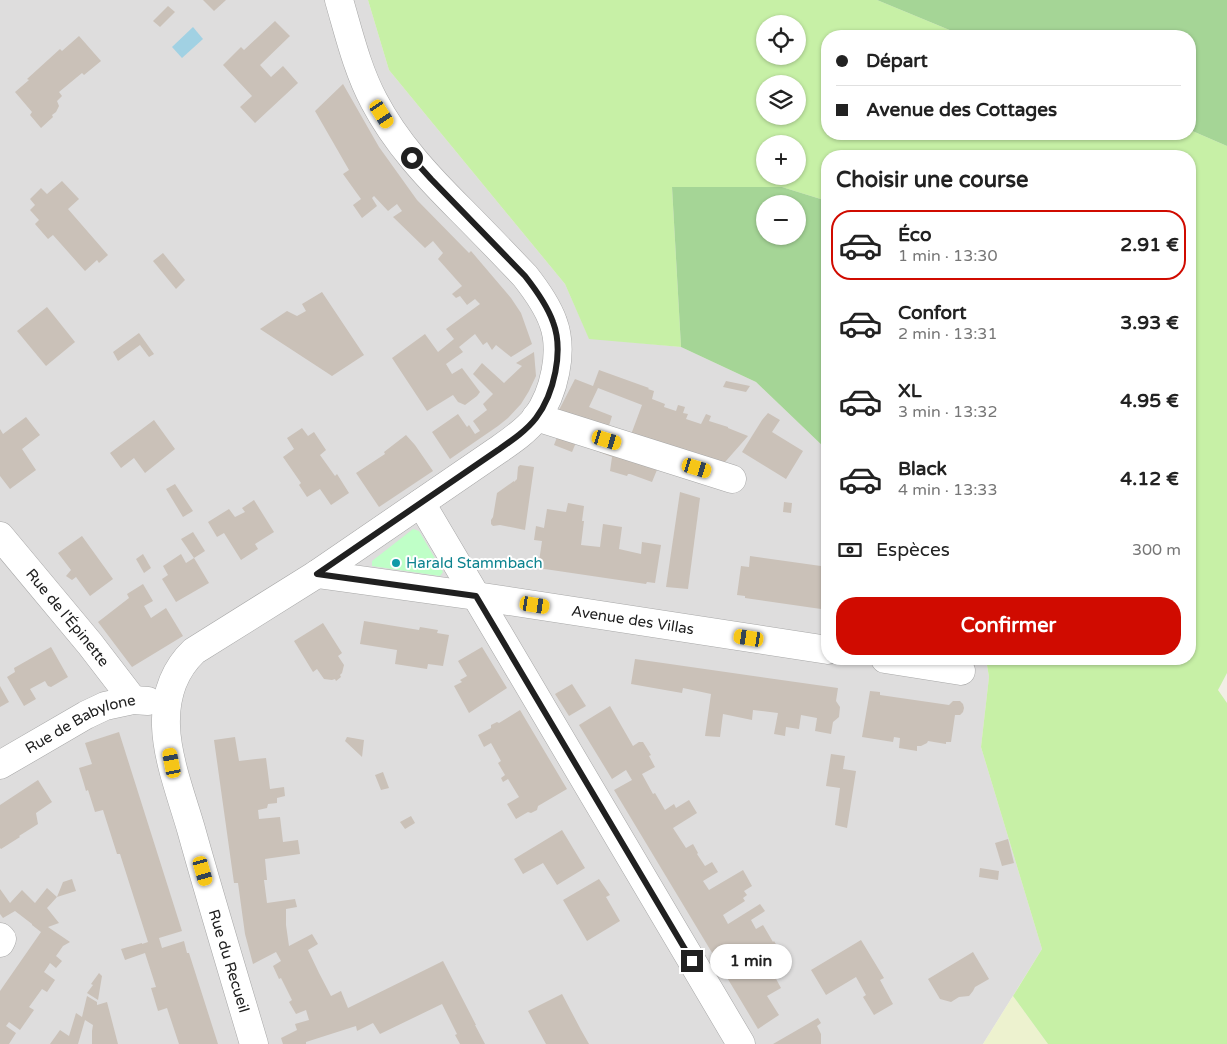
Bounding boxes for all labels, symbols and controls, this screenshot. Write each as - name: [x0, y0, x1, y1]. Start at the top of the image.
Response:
- map controls: [756, 15, 806, 245]
- button: locate: [756, 15, 806, 65]
- text: Départ: [866, 50, 928, 72]
- button: layers: [756, 75, 806, 125]
- car: [367, 97, 396, 131]
- text: Avenue des Cottages: [866, 99, 1057, 121]
- button: +: [756, 135, 806, 185]
- route start: [401, 147, 423, 169]
- text: Choisir une course: [836, 167, 1029, 193]
- button: −: [756, 195, 806, 245]
- icon: car: [838, 223, 883, 268]
- text: Éco: [898, 224, 931, 246]
- text: 2.91 €: [1120, 234, 1179, 256]
- text: 1 min · 13:30: [898, 246, 997, 266]
- icon: car: [838, 301, 883, 346]
- text: Confort: [898, 302, 967, 324]
- text: 3.93 €: [1120, 312, 1179, 334]
- text: 2 min · 13:31: [898, 324, 997, 344]
- icon: car: [838, 379, 883, 424]
- text: XL: [898, 380, 922, 402]
- text: 4.95 €: [1120, 390, 1179, 412]
- text: 3 min · 13:32: [898, 402, 997, 422]
- car: [590, 428, 623, 452]
- car: [680, 456, 713, 480]
- icon: car: [838, 457, 883, 502]
- text: Black: [898, 458, 947, 480]
- text: 4.12 €: [1120, 468, 1179, 490]
- text: 4 min · 13:33: [898, 480, 997, 500]
- icon: cash: [836, 536, 864, 564]
- text: Espèces: [876, 539, 950, 561]
- text: 300 m: [1132, 540, 1181, 560]
- place label: Harald Stammbach: [406, 554, 543, 572]
- marker: Harald Stammbach: [390, 557, 402, 569]
- street label: Rue de l'Épinette: [22, 565, 113, 670]
- car: [519, 595, 550, 615]
- button: Confirmer: [836, 597, 1181, 655]
- street label: Avenue des Villas: [570, 602, 695, 638]
- car: [733, 628, 764, 648]
- street label: Rue de Babylone: [22, 691, 137, 757]
- car: [161, 747, 182, 779]
- car: [191, 855, 214, 887]
- street label: Rue du Recueil: [205, 907, 253, 1015]
- callout: 1 min: [710, 944, 792, 978]
- route end: [681, 950, 703, 972]
- text: 1 min: [730, 951, 772, 971]

